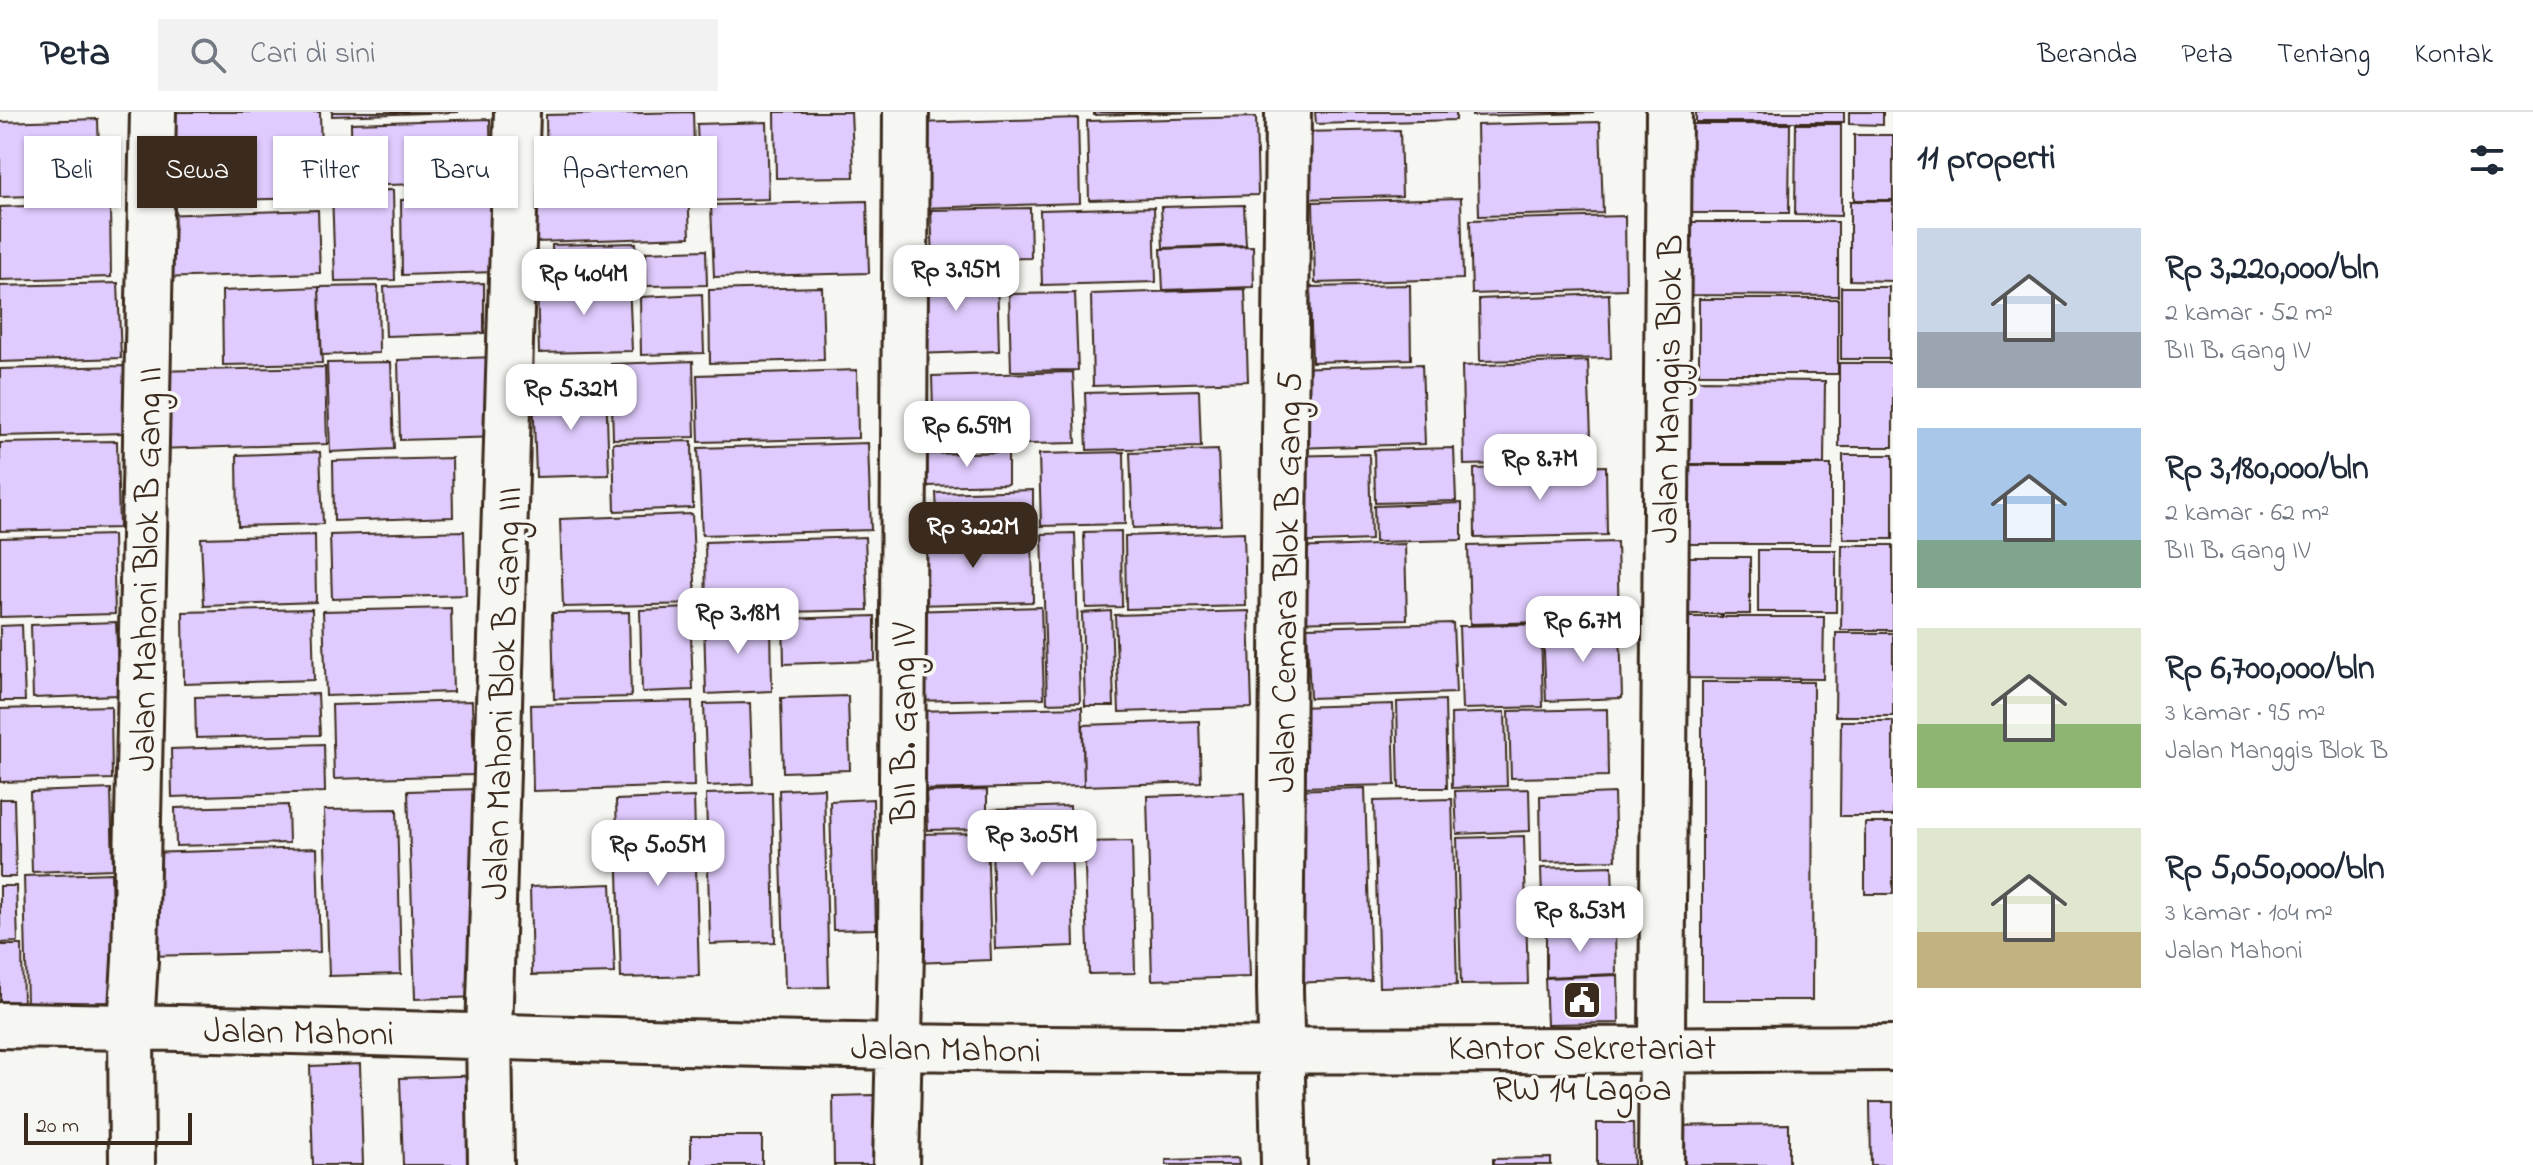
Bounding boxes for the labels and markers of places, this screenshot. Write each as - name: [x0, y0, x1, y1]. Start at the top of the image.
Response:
- pin: Rp 3.95M: [873, 245, 1039, 313]
- pin: Rp 4.04M: [501, 249, 667, 317]
- pin: Rp 5.32M: [488, 364, 654, 432]
- pin: Rp 6.59M: [884, 401, 1050, 469]
- pin: Rp 8.7M: [1466, 434, 1614, 502]
- pin: Rp 3.22M: [890, 502, 1056, 570]
- pin: Rp 3.18M: [655, 588, 821, 656]
- pin: Rp 6.7M: [1509, 596, 1657, 664]
- pin: Rp 3.05M: [949, 810, 1115, 878]
- pin: Rp 5.05M: [575, 820, 741, 888]
- pin: Rp 8.53M: [1497, 886, 1663, 954]
- public building icon: Kantor Sekretariat RW 14 Lagoa: [1561, 979, 1603, 1021]
- place label: Kantor Sekretariat RW 14 Lagoa: [1448, 1024, 1716, 1118]

